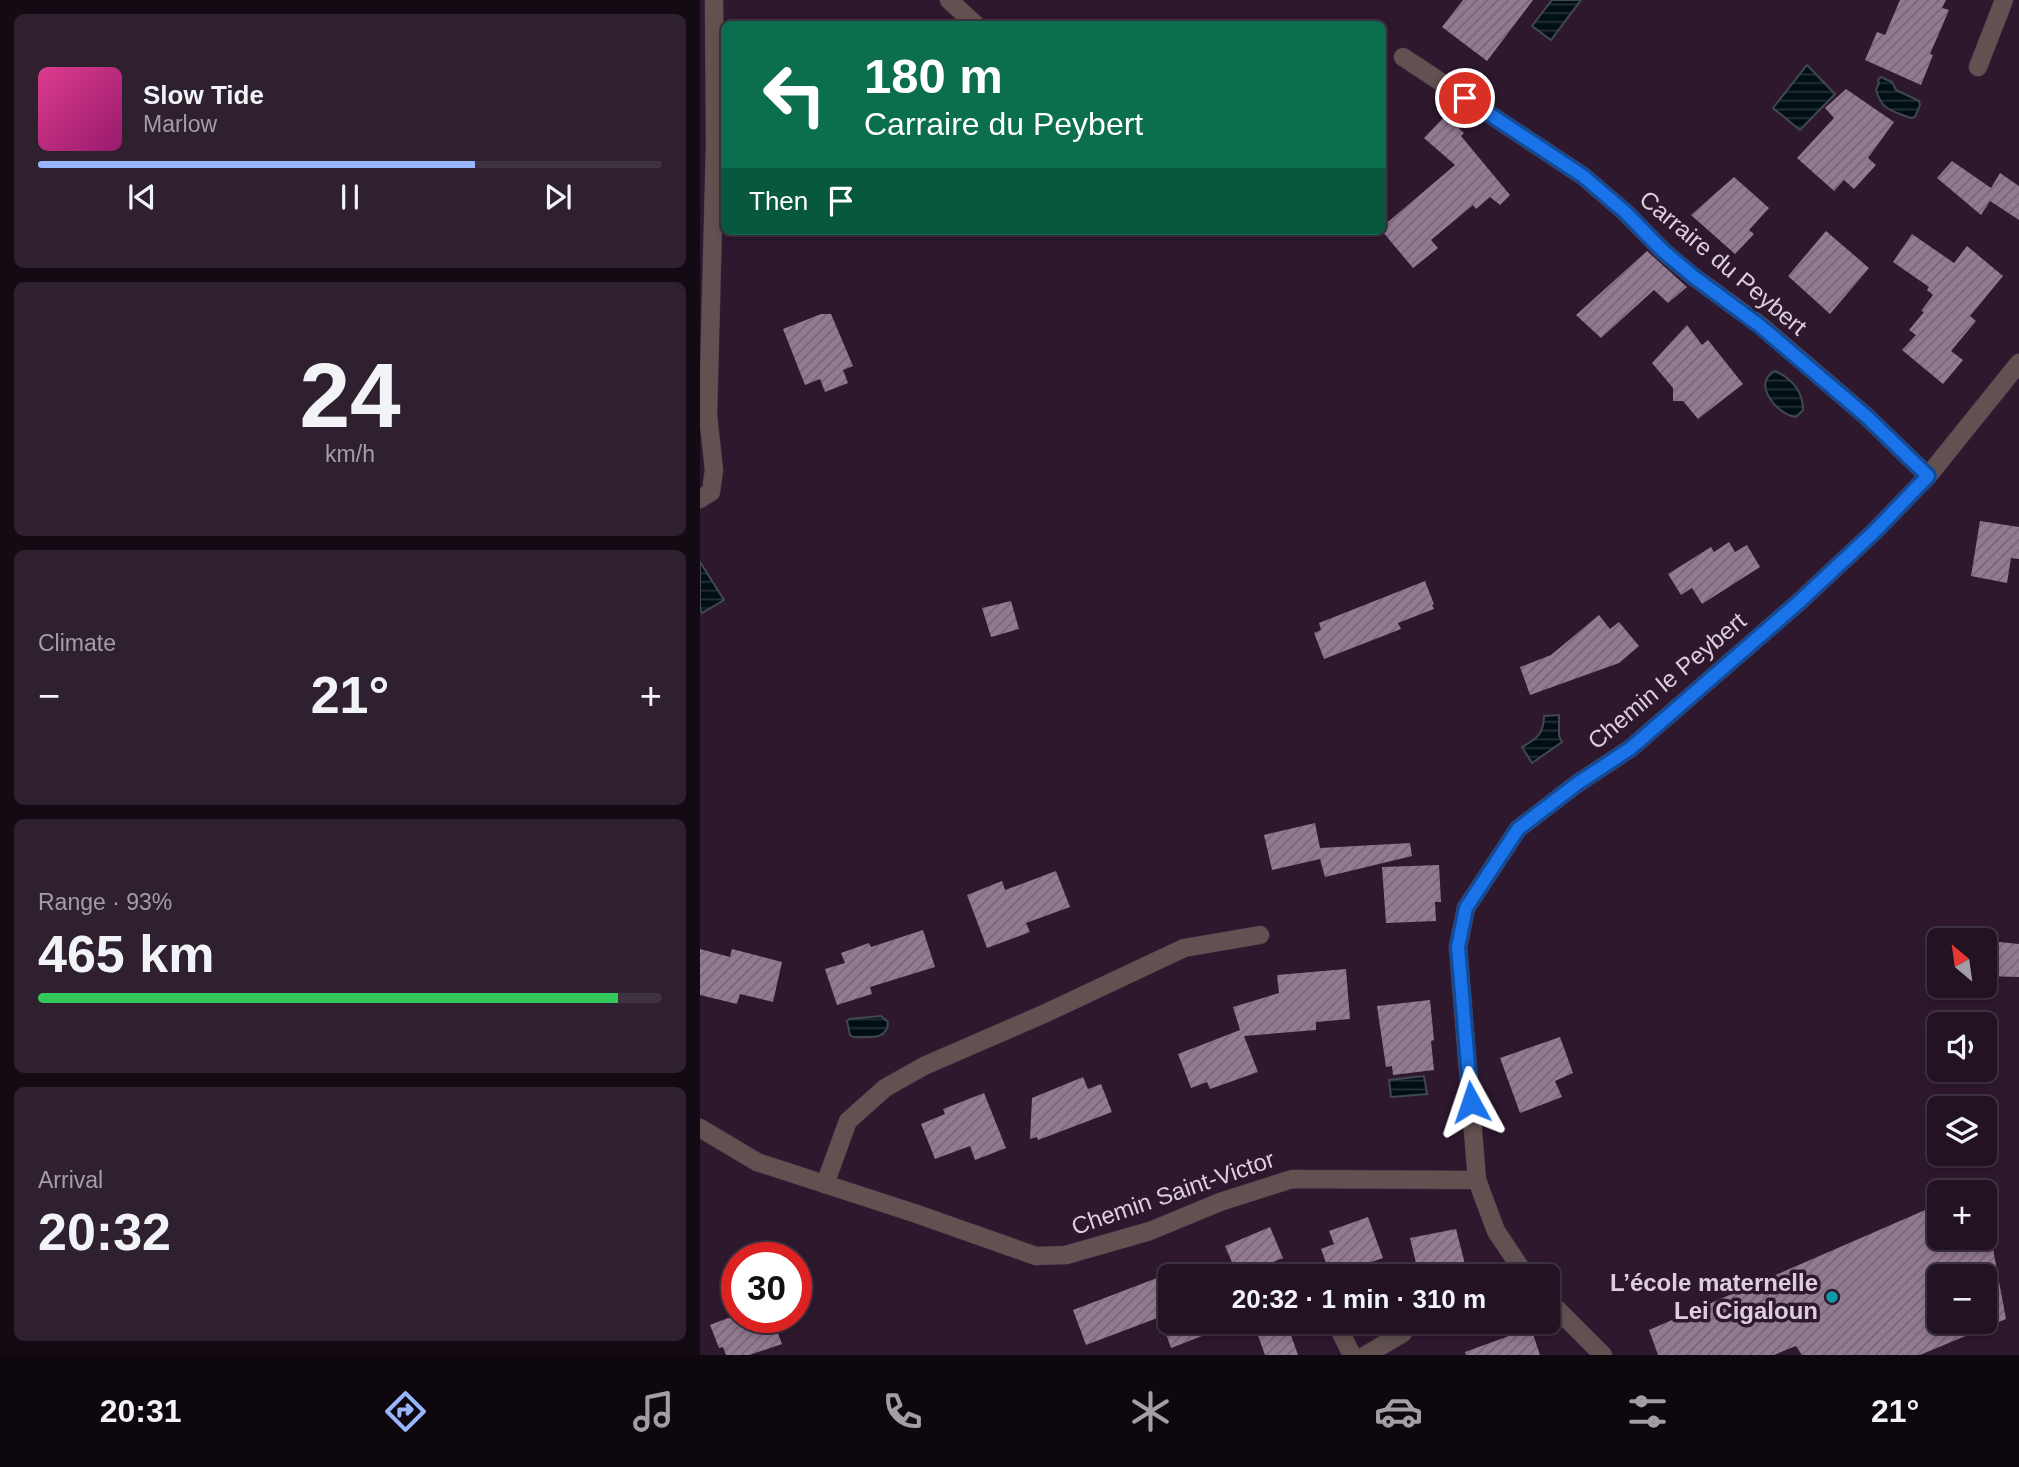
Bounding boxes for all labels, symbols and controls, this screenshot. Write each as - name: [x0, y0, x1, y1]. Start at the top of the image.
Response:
- icon: left: [749, 49, 840, 140]
- text: 180 m: [864, 49, 1003, 103]
- pin: [1435, 68, 1495, 128]
- icon: arrive: [1446, 79, 1484, 117]
- text: Slow Tide: [143, 80, 264, 110]
- text: Carraire du Peybert: [864, 106, 1143, 142]
- text: Marlow: [143, 111, 217, 137]
- icon: previous: [123, 178, 161, 216]
- icon: pause: [331, 178, 369, 216]
- icon: next: [539, 178, 577, 216]
- icon: arrive: [822, 182, 860, 220]
- street label: Carraire du Peybert: [1634, 185, 1812, 340]
- text: Then: [749, 186, 808, 216]
- text: 24: [299, 345, 401, 446]
- text: km/h: [325, 441, 375, 467]
- street label: Chemin le Peybert: [1582, 607, 1751, 754]
- text: Climate: [38, 630, 116, 656]
- text: 21°: [311, 666, 389, 724]
- text: −: [38, 675, 60, 717]
- text: +: [640, 675, 662, 717]
- text: Range · 93%: [38, 889, 172, 915]
- text: 465 km: [38, 925, 214, 983]
- north arrow: [1927, 928, 1997, 998]
- map controls: [1927, 928, 1997, 1334]
- button: sound: [1927, 1012, 1997, 1082]
- position arrow: [1434, 1065, 1508, 1139]
- button: layers: [1927, 1096, 1997, 1166]
- street label: Chemin Saint-Victor: [1068, 1145, 1278, 1240]
- text: Arrival: [38, 1167, 103, 1193]
- button: +: [1927, 1180, 1997, 1250]
- text: 20:32: [38, 1203, 171, 1261]
- speed limit sign: 30: [721, 1242, 812, 1333]
- button: −: [1927, 1264, 1997, 1334]
- place label: L’école maternelle Lei Cigaloun: [1610, 1269, 1818, 1324]
- text: 20:32 · 1 min · 310 m: [1232, 1284, 1486, 1314]
- marker: L’école maternelle Lei Cigaloun: [1824, 1289, 1840, 1305]
- icon: directions: [381, 1387, 430, 1436]
- icon: music: [629, 1387, 678, 1436]
- icon: phone: [878, 1387, 927, 1436]
- icon: climate: [1126, 1387, 1175, 1436]
- icon: car: [1374, 1387, 1423, 1436]
- icon: filters: [1623, 1387, 1672, 1436]
- text: 20:31: [100, 1393, 182, 1429]
- text: 21°: [1871, 1393, 1919, 1429]

